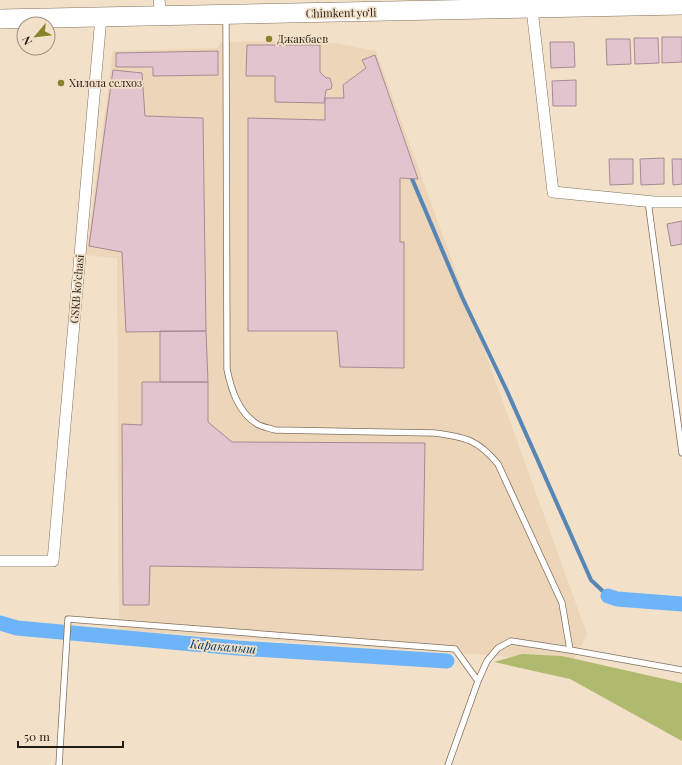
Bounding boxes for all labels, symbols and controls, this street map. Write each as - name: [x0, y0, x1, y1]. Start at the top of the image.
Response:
- street label: Chimkent yo‘li: [306, 4, 376, 21]
- north arrow: [16, 16, 56, 56]
- place label: Джакбаев: [277, 31, 328, 46]
- text: N: [18, 34, 35, 48]
- marker: Джакбаев: [264, 34, 274, 44]
- place label: Хилола селхоз: [69, 75, 142, 90]
- marker: Хилола селхоз: [56, 78, 66, 88]
- street label: GSKB ko'chasi: [66, 254, 87, 324]
- water label: Каракамыш: [188, 635, 257, 657]
- scale bar: [18, 723, 123, 749]
- text: 50 m: [24, 728, 50, 744]

